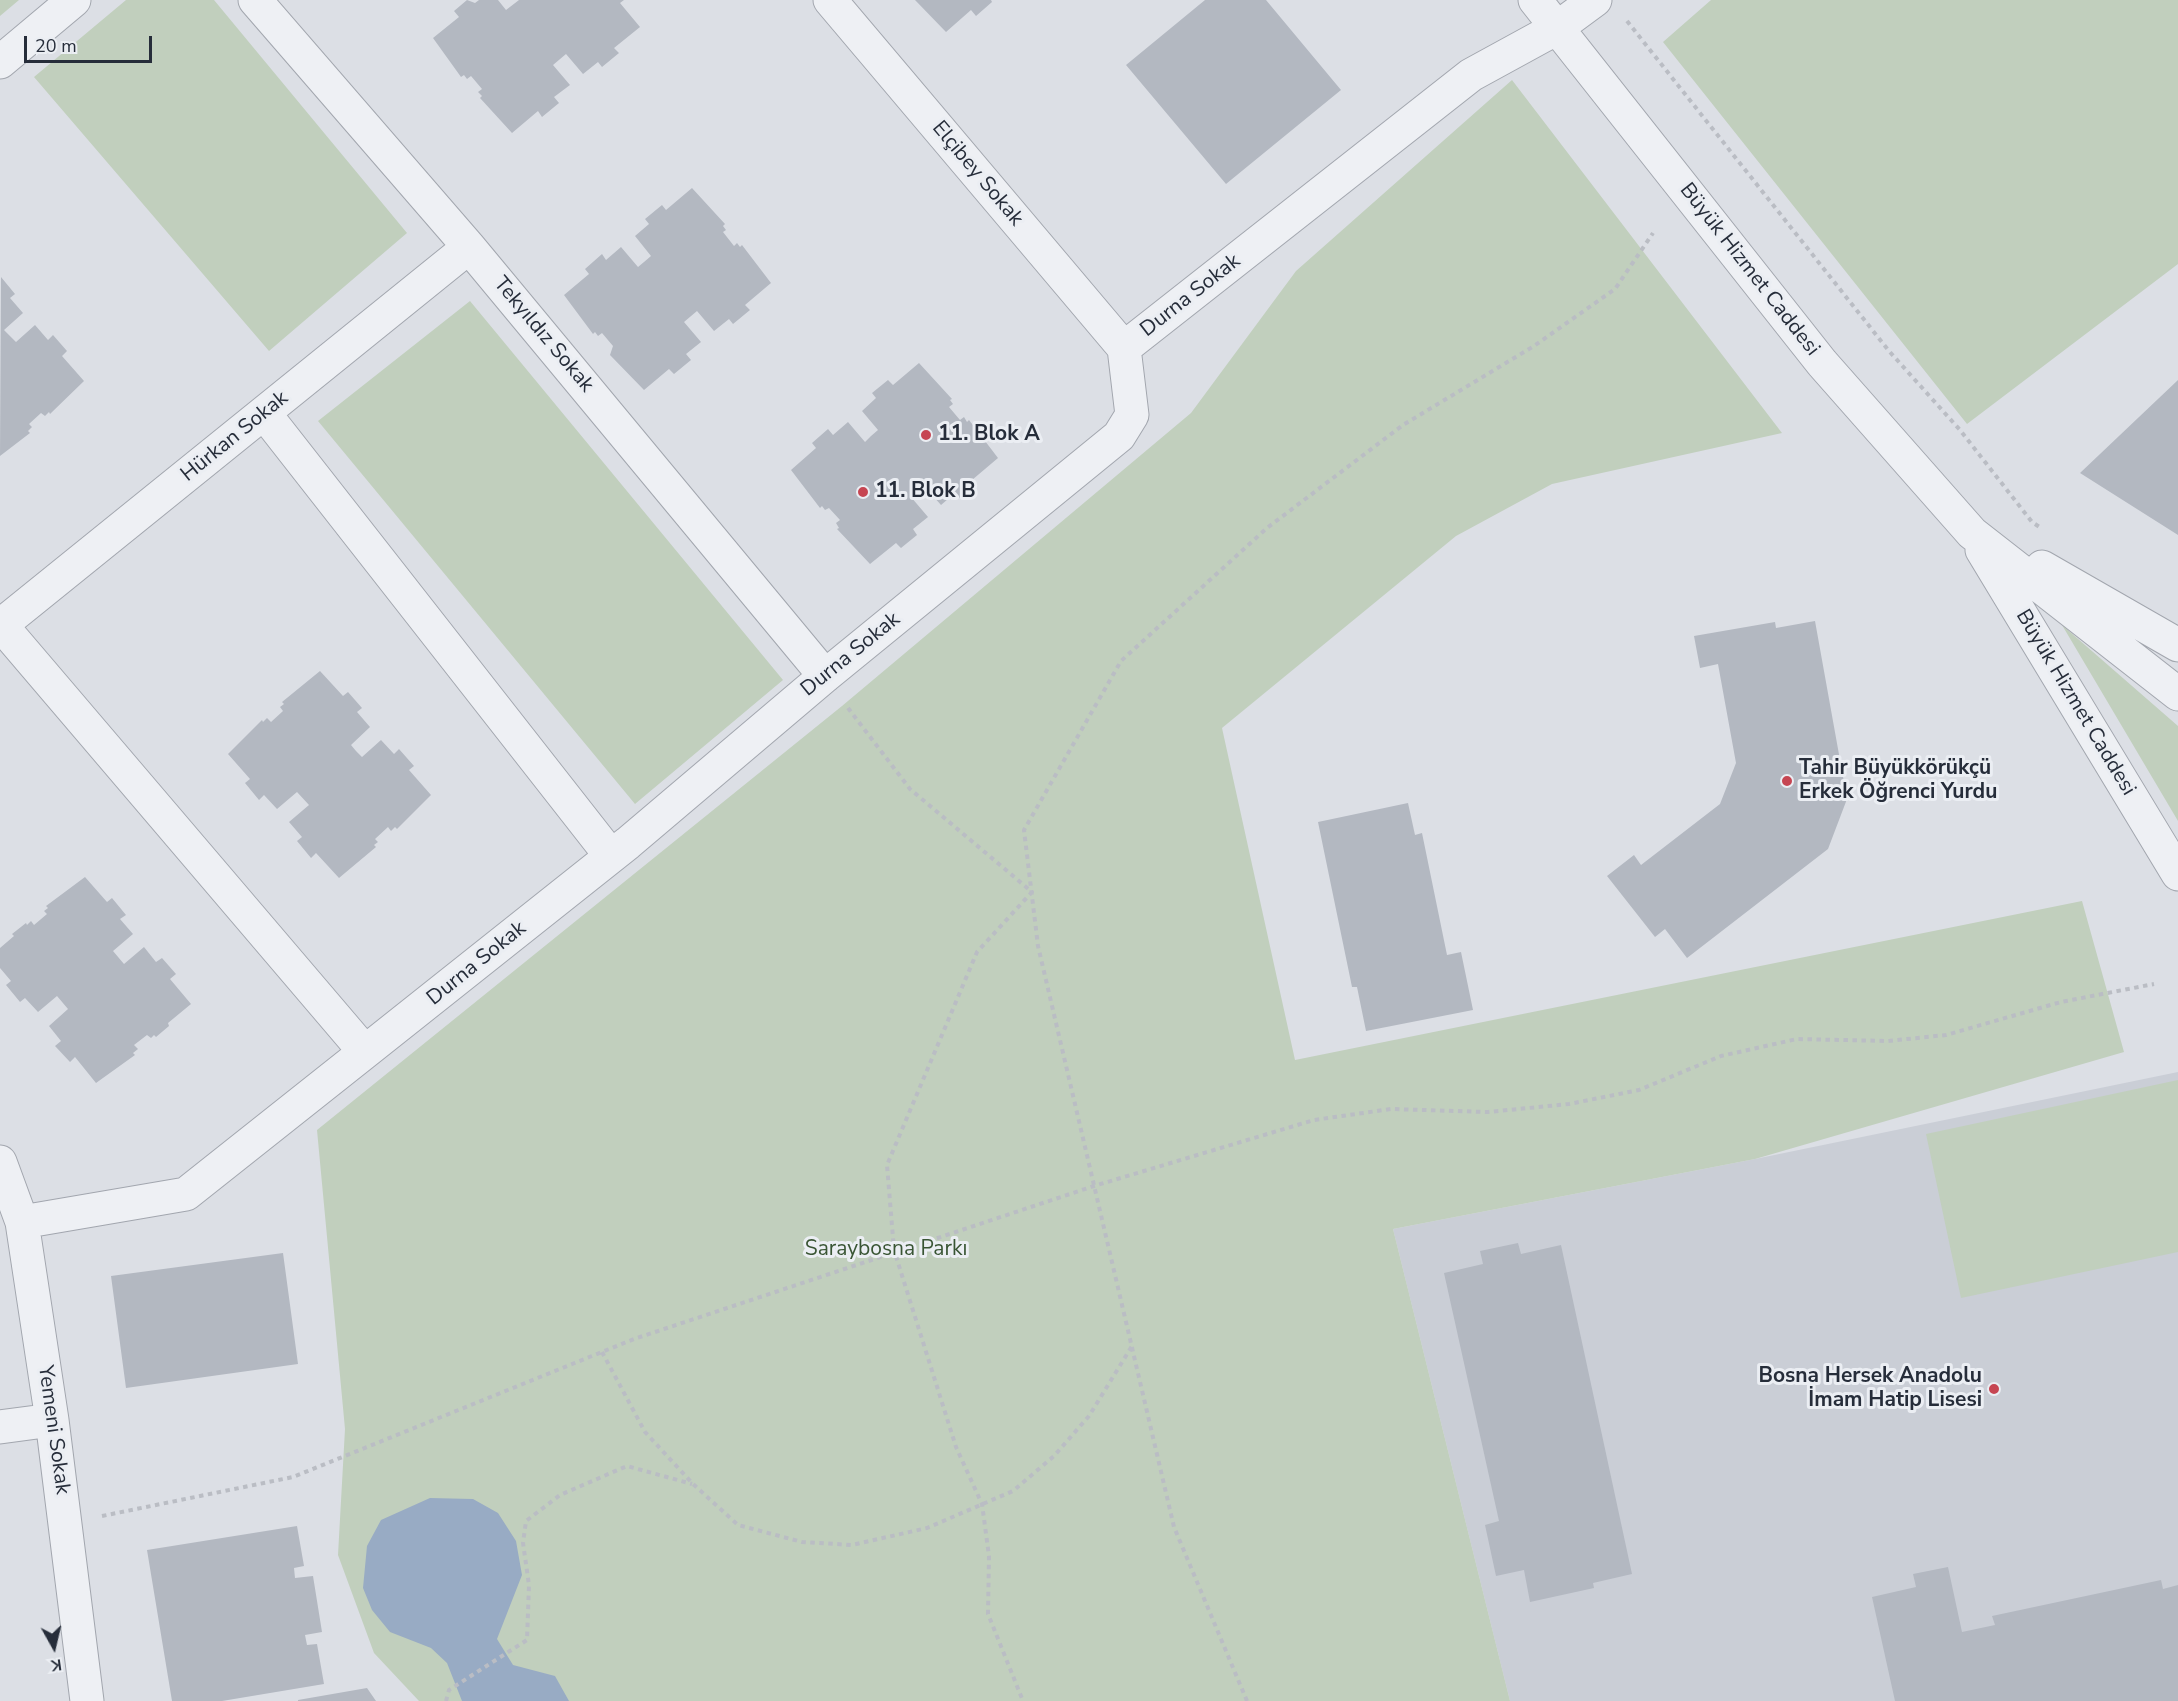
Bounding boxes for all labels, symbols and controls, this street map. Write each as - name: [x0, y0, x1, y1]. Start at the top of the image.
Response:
- scale bar: [27, 24, 154, 62]
- text: 20 m: [35, 34, 77, 58]
- street label: Elçibey Sokak: [926, 116, 1028, 232]
- street label: Büyük Hizmet Caddesi: [1674, 179, 1824, 361]
- street label: Durna Sokak: [1136, 249, 1246, 343]
- street label: Tekyıldız Sokak: [487, 272, 599, 398]
- street label: Hürkan Sokak: [176, 386, 294, 488]
- place label: 11. Blok A: [938, 422, 1040, 448]
- marker: 11. Blok A: [919, 428, 933, 442]
- place label: 11. Blok B: [875, 479, 976, 505]
- marker: 11. Blok B: [856, 485, 870, 499]
- street label: Büyük Hizmet Caddesi: [2009, 605, 2141, 801]
- street label: Durna Sokak: [796, 607, 906, 703]
- place label: Tahir Büyükkörükçü Erkek Öğrenci Yurdu: [1799, 756, 1997, 806]
- marker: Tahir Büyükkörükçü Erkek Öğrenci Yurdu: [1780, 774, 1794, 788]
- street label: Durna Sokak: [422, 916, 532, 1012]
- park label: Saraybosna Parkı: [805, 1237, 967, 1263]
- street label: Yemeni Sokak: [31, 1364, 75, 1496]
- place label: Bosna Hersek Anadolu İmam Hatip Lisesi: [1759, 1364, 1982, 1414]
- marker: Bosna Hersek Anadolu İmam Hatip Lisesi: [1987, 1382, 2001, 1396]
- north arrow: [24, 1617, 84, 1677]
- text: K: [50, 1653, 63, 1676]

